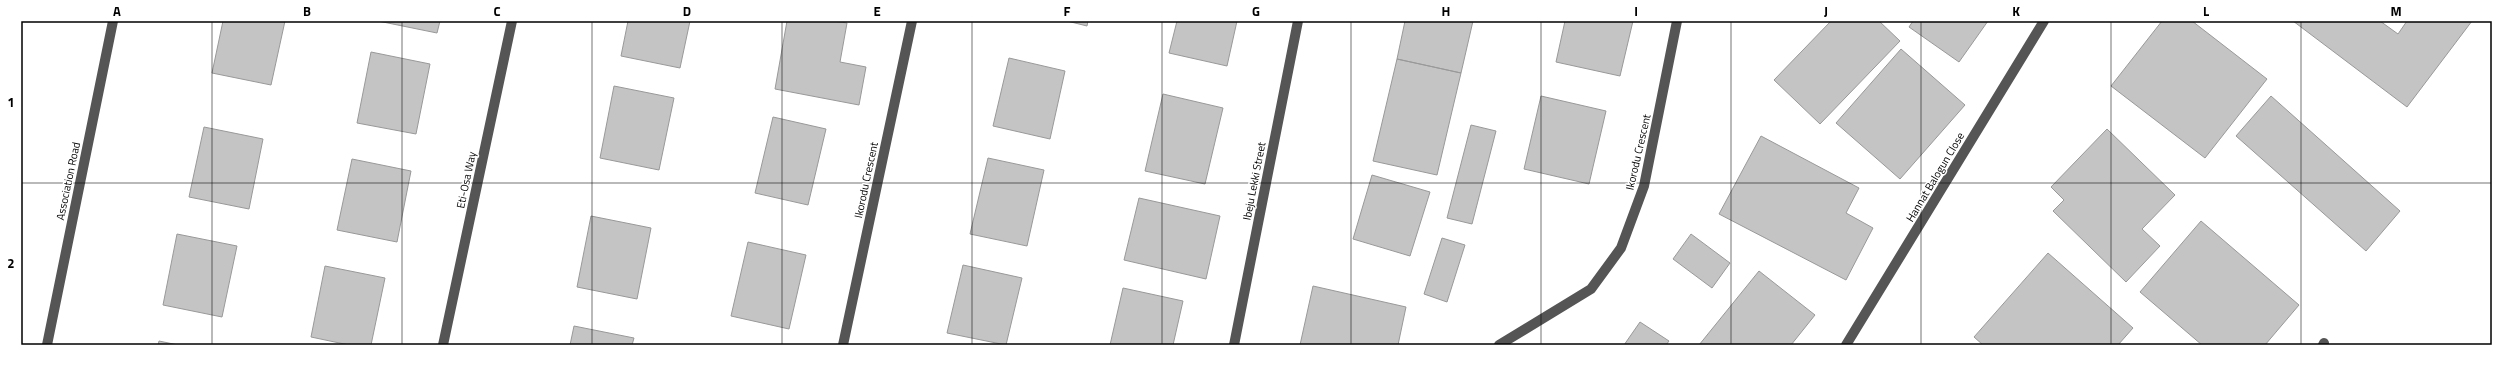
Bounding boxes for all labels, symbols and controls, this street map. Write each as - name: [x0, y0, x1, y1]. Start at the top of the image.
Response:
- text: A: [113, 1, 121, 21]
- text: B: [303, 1, 311, 21]
- text: C: [493, 1, 501, 21]
- text: D: [683, 1, 691, 21]
- text: E: [873, 1, 881, 21]
- text: F: [1064, 1, 1071, 21]
- text: G: [1252, 1, 1260, 21]
- text: H: [1442, 1, 1450, 21]
- text: I: [1634, 1, 1638, 21]
- text: J: [1824, 1, 1828, 21]
- text: K: [2012, 1, 2020, 21]
- text: L: [2203, 1, 2209, 21]
- text: M: [2390, 1, 2402, 21]
- text: 1: [7, 92, 15, 112]
- street label: Ikorodu Crescent: [1621, 112, 1655, 192]
- street label: Hannat Balogun Close: [1902, 129, 1968, 225]
- street label: Association Road: [52, 140, 84, 222]
- street label: Ikorodu Crescent: [850, 140, 882, 220]
- street label: Ibeju Lekki Street: [1239, 140, 1269, 221]
- street label: Eti-Osa Way: [452, 149, 480, 210]
- text: 2: [7, 253, 15, 273]

